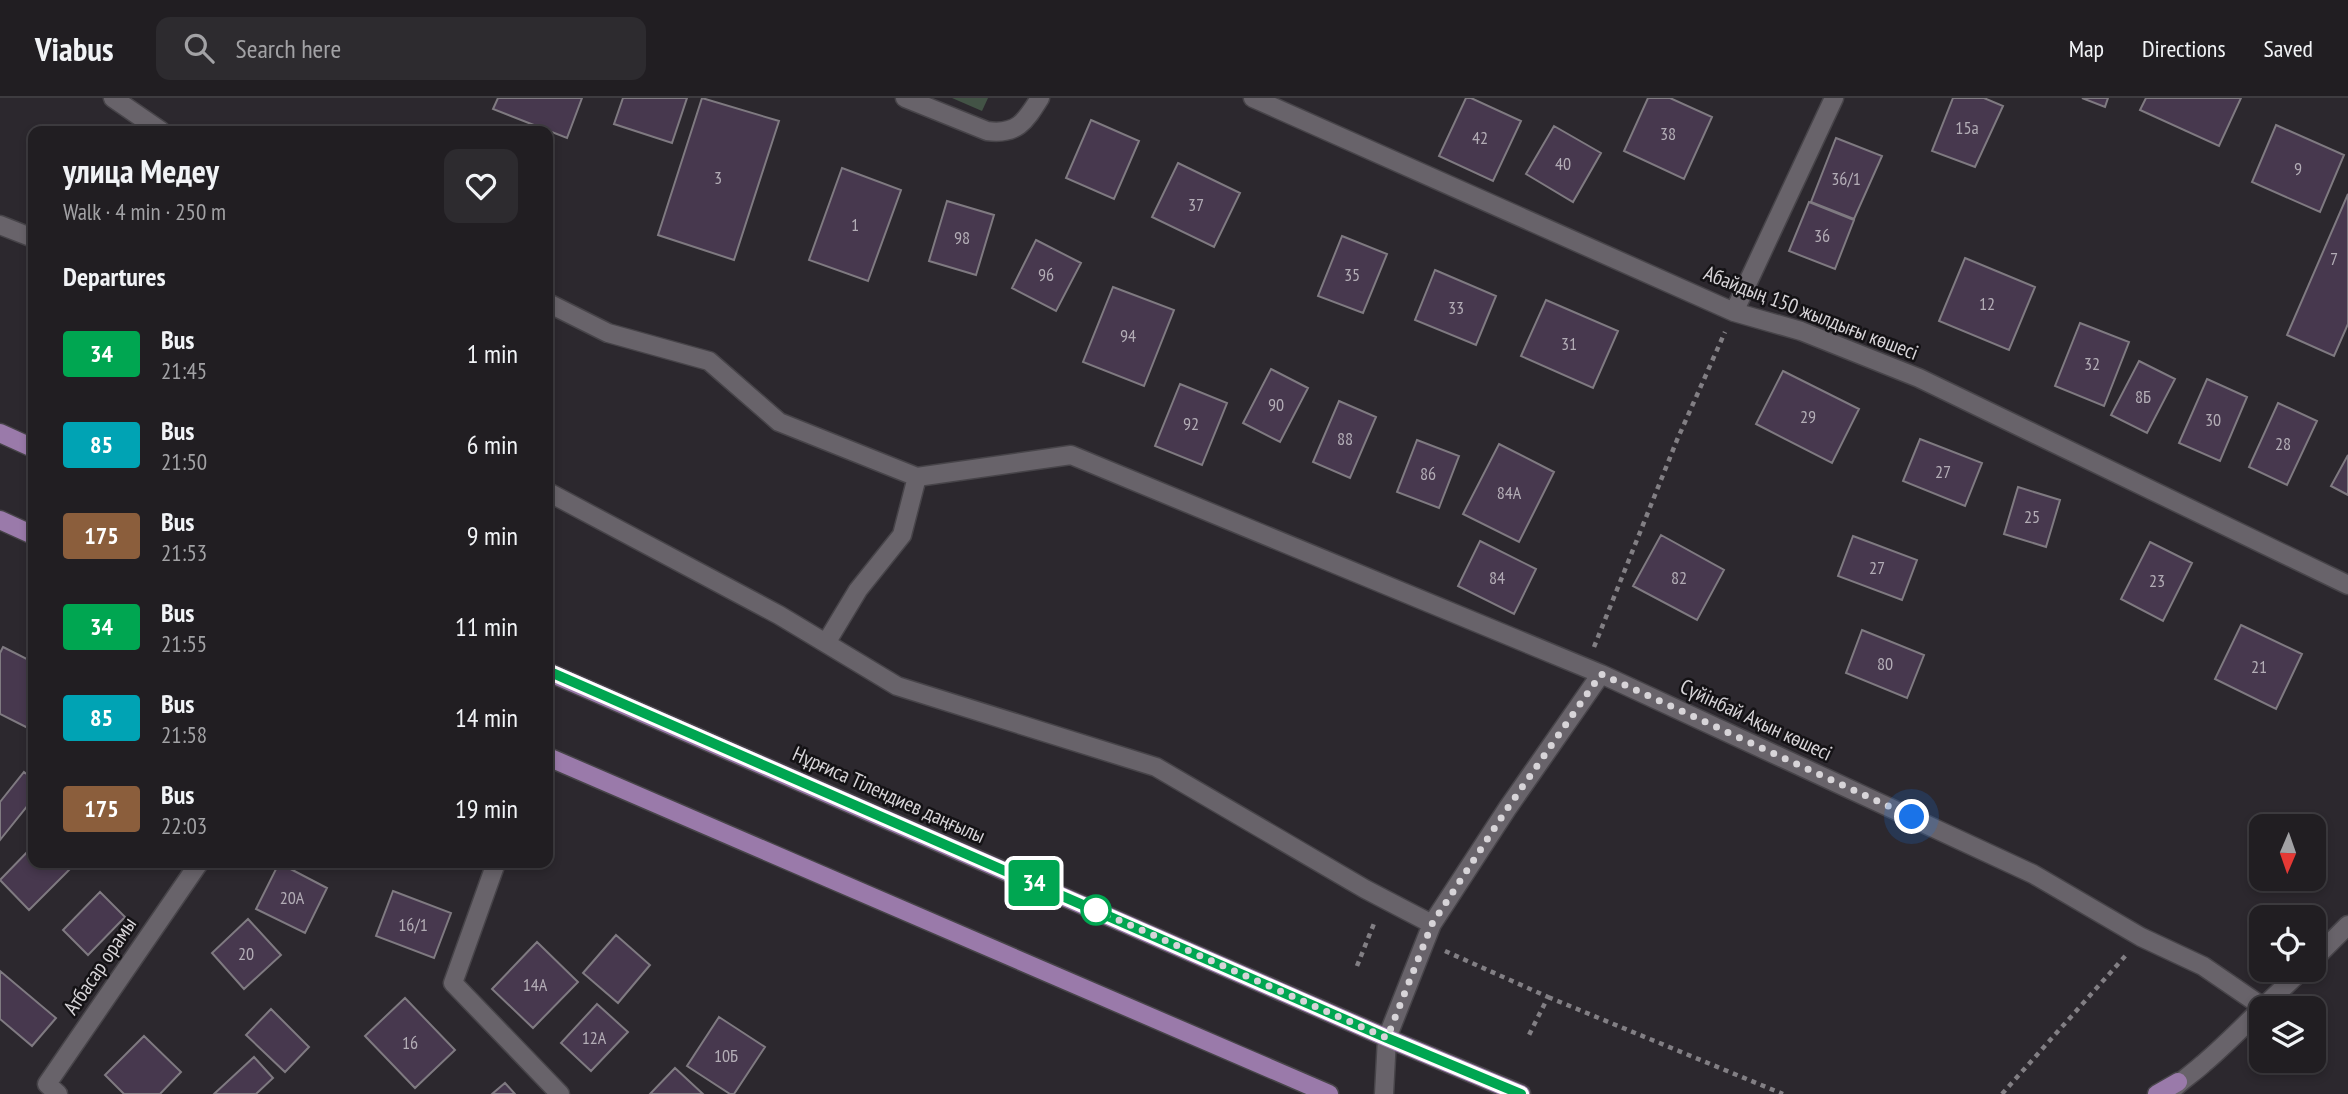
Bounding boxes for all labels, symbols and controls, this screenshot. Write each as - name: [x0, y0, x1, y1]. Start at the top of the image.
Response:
- search box: [156, 17, 646, 80]
- text: Viabus: [35, 27, 114, 70]
- icon: search: [180, 29, 218, 67]
- text: Search here: [236, 32, 341, 65]
- text: Map: [2069, 33, 2104, 64]
- text: Directions: [2142, 33, 2226, 64]
- text: Saved: [2264, 33, 2313, 64]
- house number: 15а: [1955, 116, 1979, 139]
- house number: 38: [1660, 122, 1676, 145]
- house number: 42: [1472, 126, 1488, 149]
- text: улица Медеу: [63, 149, 219, 192]
- button: heart: [444, 149, 518, 223]
- house number: 40: [1555, 152, 1571, 175]
- house number: 9: [2294, 157, 2302, 180]
- house number: 3: [714, 166, 722, 189]
- house number: 36/1: [1831, 167, 1861, 190]
- house number: 37: [1188, 193, 1204, 216]
- text: Walk · 4 min · 250 m: [63, 197, 226, 226]
- house number: 1: [851, 213, 859, 236]
- house number: 36: [1814, 224, 1830, 247]
- house number: 98: [954, 226, 970, 249]
- house number: 7: [2330, 247, 2338, 270]
- street label: Абайдың 150 жылдығы көшесі: [1700, 259, 1922, 366]
- text: Departures: [63, 260, 166, 293]
- house number: 96: [1038, 263, 1054, 286]
- house number: 35: [1344, 263, 1360, 286]
- house number: 12: [1979, 292, 1995, 315]
- house number: 33: [1448, 296, 1464, 319]
- text: Bus: [161, 323, 194, 356]
- house number: 94: [1120, 324, 1136, 347]
- house number: 31: [1561, 332, 1577, 355]
- text: 1 min: [467, 337, 518, 370]
- text: 34: [90, 338, 113, 369]
- house number: 32: [2084, 352, 2100, 375]
- text: 21:45: [161, 356, 207, 385]
- house number: 8Б: [2135, 385, 2151, 408]
- house number: 90: [1268, 393, 1284, 416]
- house number: 29: [1800, 405, 1816, 428]
- house number: 30: [2205, 408, 2221, 431]
- house number: 92: [1183, 412, 1199, 435]
- text: Bus: [161, 414, 194, 447]
- house number: 88: [1337, 427, 1353, 450]
- text: 6 min: [467, 428, 518, 461]
- text: 85: [90, 429, 113, 460]
- house number: 28: [2275, 432, 2291, 455]
- text: 21:50: [161, 447, 207, 476]
- house number: 27: [1935, 460, 1951, 483]
- house number: 86: [1420, 462, 1436, 485]
- house number: 84А: [1497, 481, 1522, 504]
- text: Bus: [161, 505, 194, 538]
- house number: 25: [2024, 505, 2040, 528]
- text: 9 min: [467, 519, 518, 552]
- text: 175: [84, 520, 119, 551]
- text: 21:53: [161, 538, 207, 567]
- house number: 27: [1869, 556, 1885, 579]
- house number: 84: [1489, 566, 1505, 589]
- house number: 82: [1671, 566, 1687, 589]
- house number: 23: [2149, 569, 2165, 592]
- text: Bus: [161, 596, 194, 629]
- text: 11 min: [455, 610, 518, 643]
- text: 34: [90, 611, 113, 642]
- text: 21:55: [161, 629, 207, 658]
- house number: 80: [1877, 652, 1893, 675]
- house number: 21: [2251, 655, 2267, 678]
- street label: Сүйінбай Ақын көшесі: [1676, 673, 1836, 767]
- text: Bus: [161, 687, 194, 720]
- text: 14 min: [455, 701, 518, 734]
- text: 85: [90, 702, 113, 733]
- text: 21:58: [161, 720, 207, 749]
- street label: Нұрғиса Тілендиев даңғылы: [789, 740, 990, 849]
- text: Bus: [161, 778, 194, 811]
- text: 19 min: [455, 792, 518, 825]
- text: 175: [84, 793, 119, 824]
- your location: [1894, 799, 1929, 834]
- text: 22:03: [161, 811, 207, 840]
- north arrow: [2249, 814, 2326, 891]
- map controls: [2249, 814, 2326, 1073]
- line badge: 34: [1002, 860, 1066, 906]
- text: 34: [1023, 867, 1045, 898]
- house number: 20А: [280, 886, 305, 909]
- unlabelled marker: [1081, 895, 1111, 925]
- button: locate: [2249, 905, 2326, 982]
- street label: Атбасар орамы: [57, 912, 142, 1020]
- house number: 16/1: [398, 913, 428, 936]
- house number: 20: [238, 942, 254, 965]
- house number: 14А: [523, 973, 548, 996]
- button: layers: [2249, 996, 2326, 1073]
- house number: 12А: [582, 1026, 607, 1049]
- house number: 16: [402, 1031, 418, 1054]
- house number: 10Б: [714, 1044, 738, 1067]

